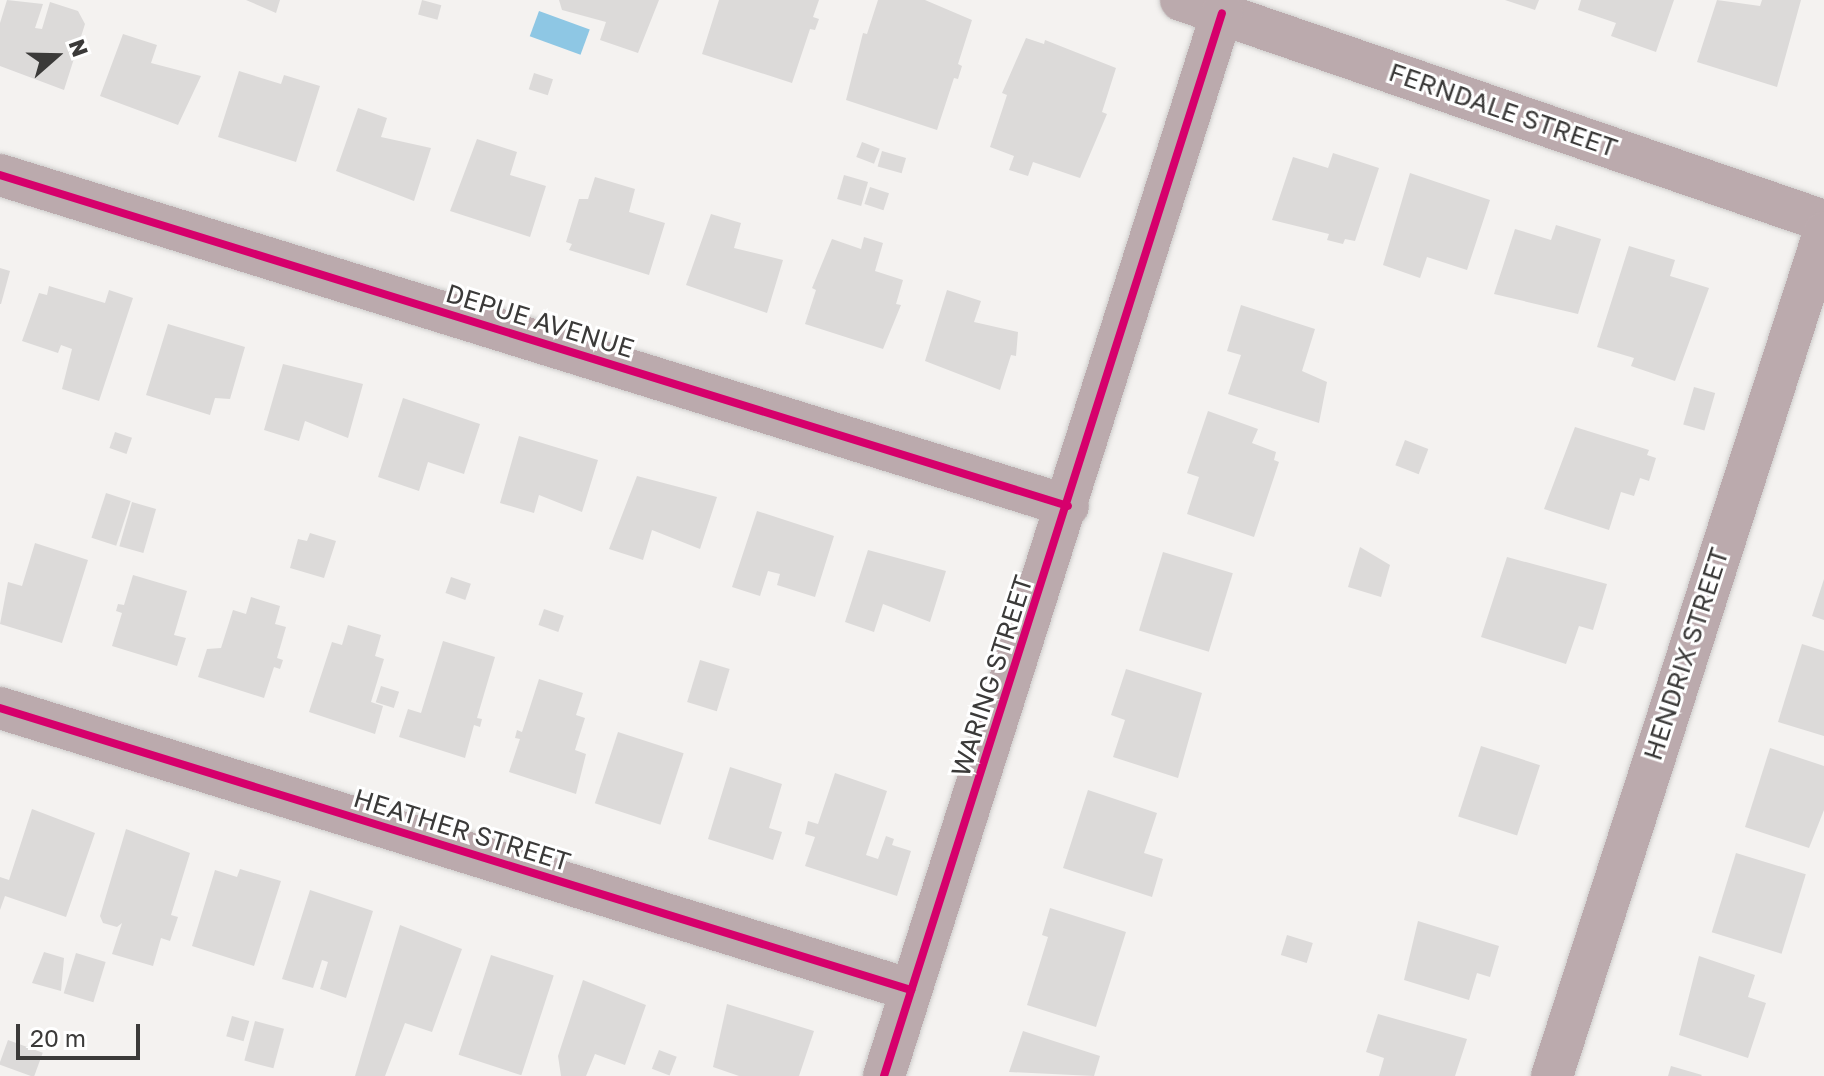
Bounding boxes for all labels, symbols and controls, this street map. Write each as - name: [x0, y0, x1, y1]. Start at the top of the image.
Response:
- north arrow: [16, 16, 96, 96]
- text: N: [63, 35, 95, 60]
- street label: FERNDALE STREET: [1385, 56, 1621, 164]
- street label: DEPUE AVENUE: [442, 278, 638, 364]
- street label: HENDRIX STREET: [1637, 544, 1735, 764]
- street label: WARING STREET: [945, 572, 1039, 780]
- street label: HEATHER STREET: [350, 782, 574, 878]
- scale bar: [20, 1008, 144, 1058]
- text: 20 m: [30, 1023, 86, 1052]

